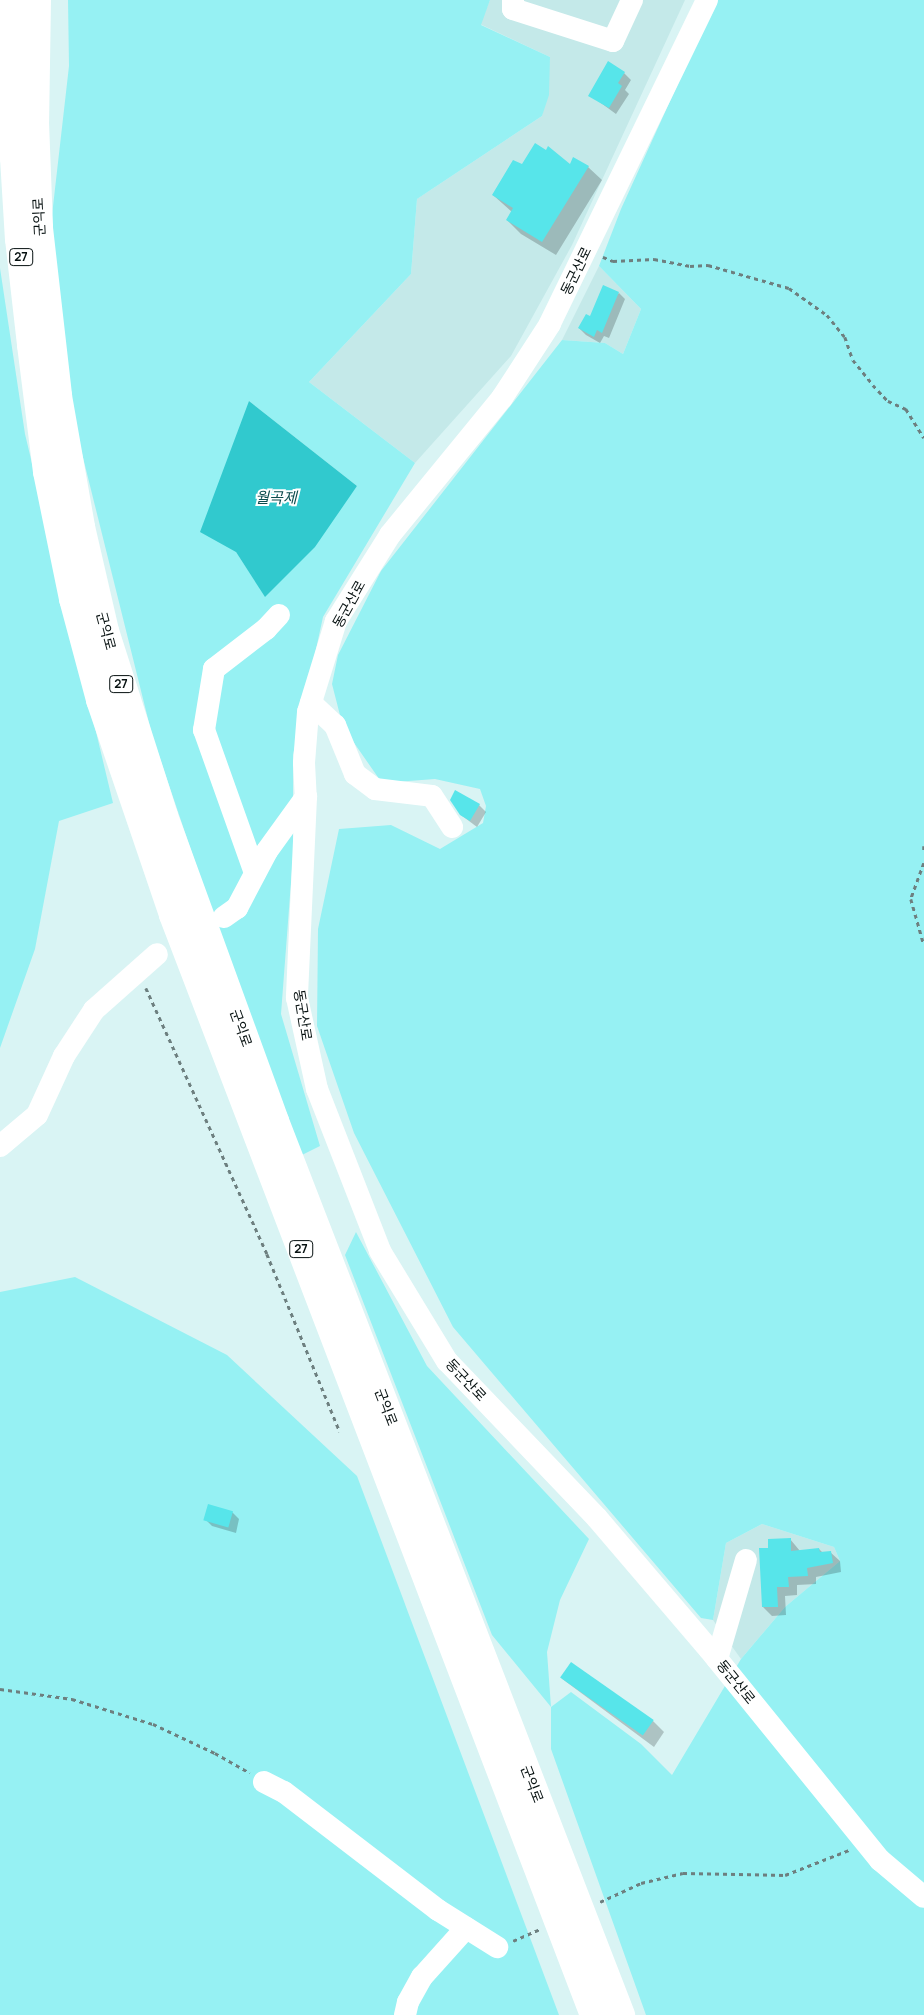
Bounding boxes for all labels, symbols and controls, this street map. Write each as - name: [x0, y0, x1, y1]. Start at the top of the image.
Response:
- street label: 군익로: [30, 197, 48, 237]
- street label: 동군산로: [557, 244, 595, 298]
- road number: 27: [8, 248, 34, 266]
- water label: 월곡제: [255, 489, 297, 507]
- street label: 동군산로: [329, 577, 369, 631]
- street label: 군익로: [93, 610, 119, 652]
- road number: 27: [108, 674, 134, 694]
- street label: 동군산로: [291, 988, 315, 1042]
- street label: 군익로: [226, 1007, 256, 1049]
- road number: 27: [288, 1240, 314, 1258]
- street label: 동군산로: [442, 1355, 490, 1405]
- street label: 군익로: [371, 1386, 401, 1428]
- street label: 동군산로: [713, 1657, 759, 1707]
- street label: 군익로: [517, 1763, 547, 1805]

